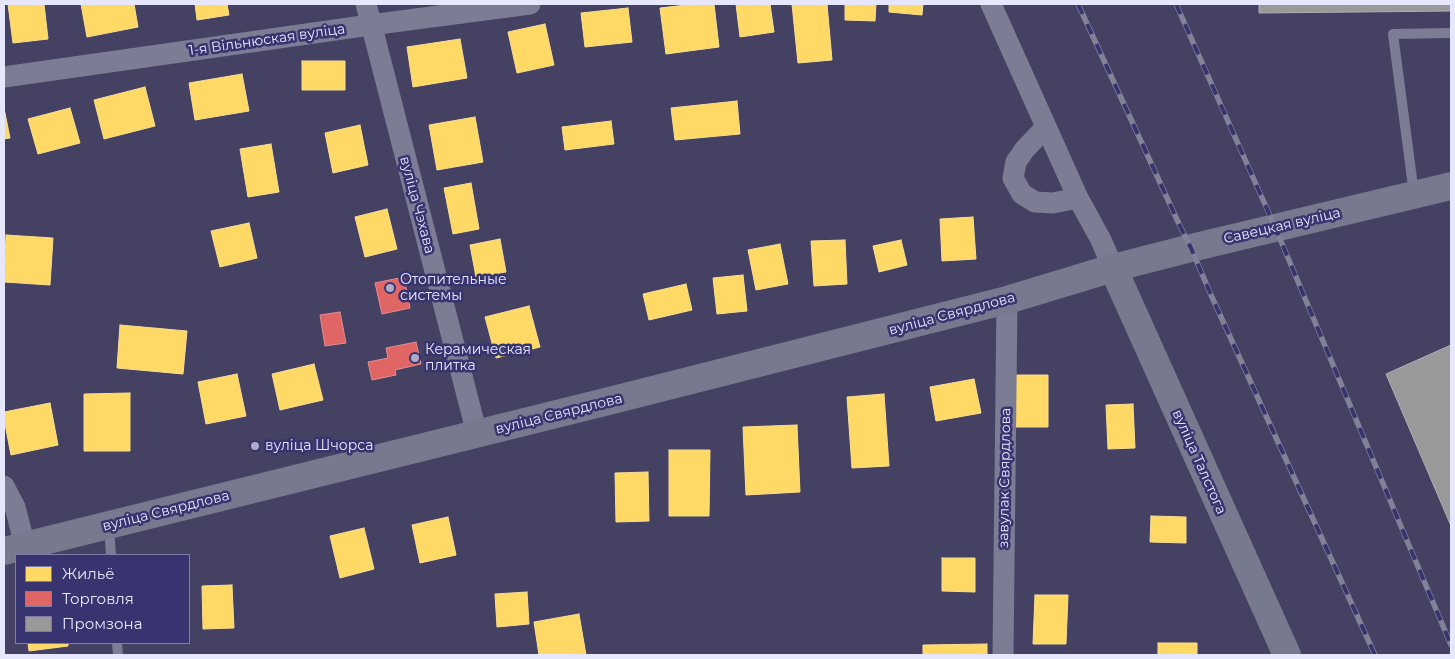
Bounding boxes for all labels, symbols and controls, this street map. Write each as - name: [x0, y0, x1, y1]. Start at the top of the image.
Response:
- street label: 1-я Вільнюская вуліца: [188, 21, 346, 59]
- street label: вуліца Чэхава: [396, 155, 438, 255]
- street label: Савецкая вуліца: [1222, 204, 1342, 248]
- place label: Отопительные системы: [400, 272, 507, 304]
- marker: Отопительные системы: [384, 282, 396, 294]
- street label: вуліца Свярдлова: [887, 289, 1017, 339]
- place label: Керамическая плитка: [425, 342, 531, 374]
- marker: Керамическая плитка: [409, 352, 421, 364]
- street label: вуліца Свярдлова: [494, 390, 624, 438]
- street label: вуліца Талстога: [1168, 407, 1230, 517]
- street label: завулак Свярдлова: [995, 408, 1015, 548]
- place label: вуліца Шчорса: [265, 438, 373, 454]
- marker: вуліца Шчорса: [249, 440, 261, 452]
- street label: вуліца Свярдлова: [101, 487, 231, 535]
- legend: [15, 554, 190, 644]
- text: Жильё: [62, 564, 115, 583]
- text: Торговля: [62, 589, 134, 608]
- text: Промзона: [62, 614, 142, 633]

